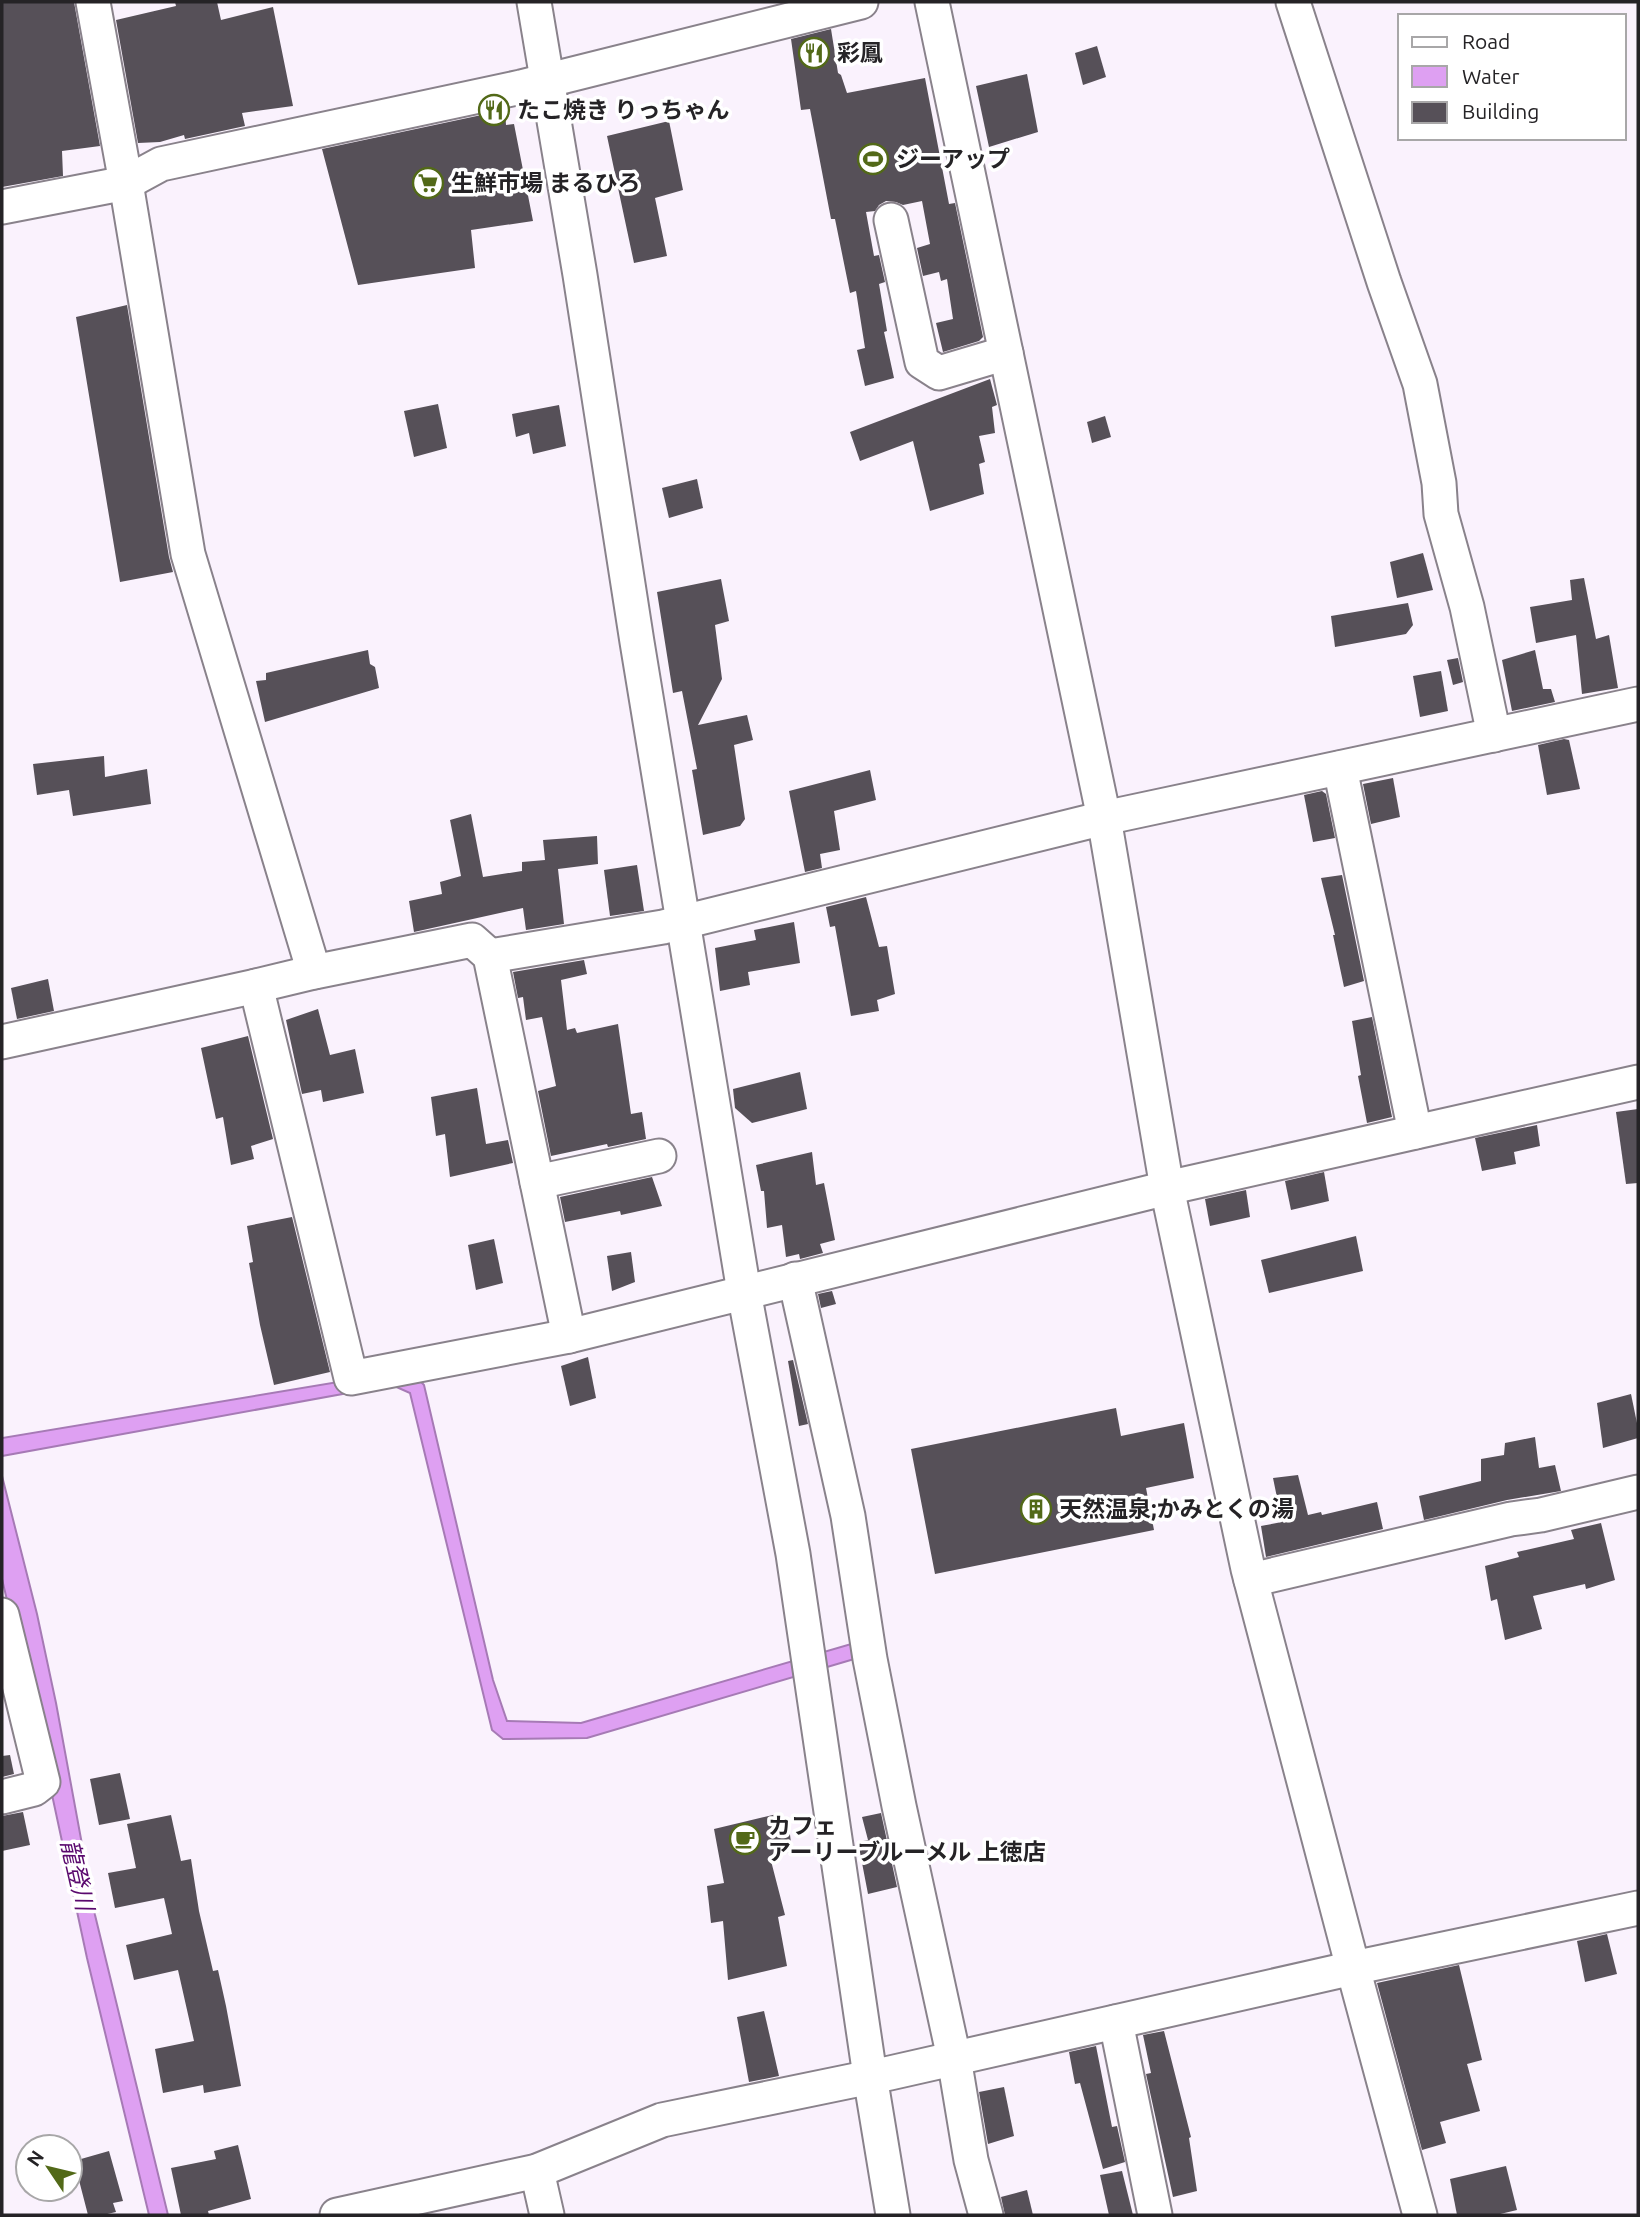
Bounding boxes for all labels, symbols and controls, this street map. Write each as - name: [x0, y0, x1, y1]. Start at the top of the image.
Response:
- legend: [1398, 14, 1626, 140]
- text: Road: [1462, 29, 1510, 53]
- restaurant icon: 彩鳳: [797, 36, 831, 70]
- place label: 彩鳳: [837, 40, 883, 65]
- text: Water: [1462, 64, 1520, 88]
- restaurant icon: たこ焼き りっちゃん: [477, 93, 511, 127]
- place label: たこ焼き りっちゃん: [517, 97, 729, 122]
- text: Building: [1462, 99, 1539, 123]
- sports icon: ジーアップ: [856, 142, 890, 176]
- place label: ジーアップ: [896, 146, 1010, 171]
- supermarket icon: 生鮮市場 まるひろ: [411, 166, 445, 200]
- place label: 生鮮市場 まるひろ: [451, 170, 640, 195]
- building icon: 天然温泉;かみとくの湯: [1019, 1492, 1053, 1526]
- place label: 天然温泉;かみとくの湯: [1059, 1496, 1294, 1521]
- place label: カフェ アーリーブルーメル 上徳店: [768, 1813, 1046, 1864]
- cafe icon: カフェ アーリーブルーメル 上徳店: [728, 1822, 762, 1856]
- water label: 龍登川: [56, 1837, 99, 1916]
- north arrow: [14, 2133, 84, 2203]
- text: N: [22, 2146, 48, 2170]

